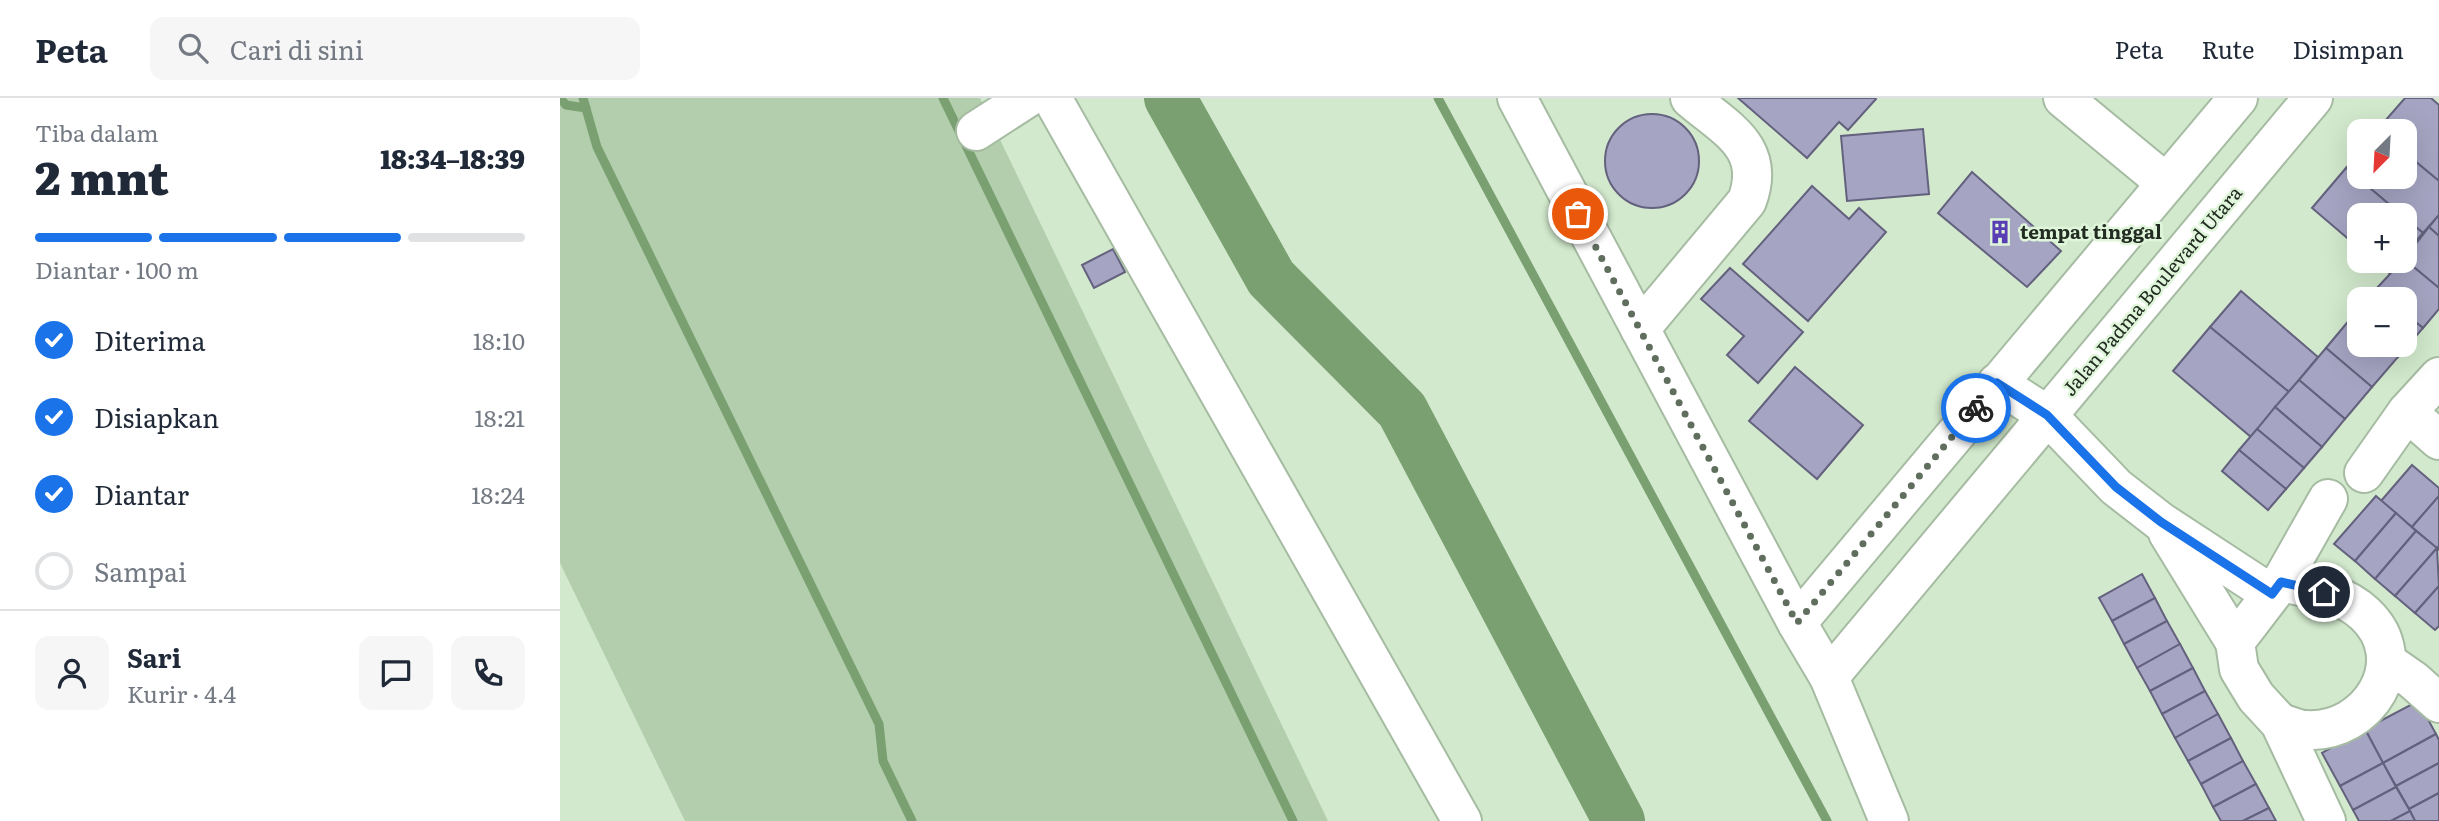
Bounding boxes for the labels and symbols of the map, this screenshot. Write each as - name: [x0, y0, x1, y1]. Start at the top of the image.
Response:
- north arrow: [2347, 119, 2417, 189]
- street label: Jalan Padma Boulevard Utara: [2055, 179, 2248, 401]
- pin: [1548, 184, 1608, 244]
- place label: tempat tinggal: [2020, 217, 2162, 245]
- building icon: tempat tinggal: [1986, 218, 2014, 246]
- courier: [1941, 373, 2011, 443]
- pin: [2294, 562, 2354, 622]

